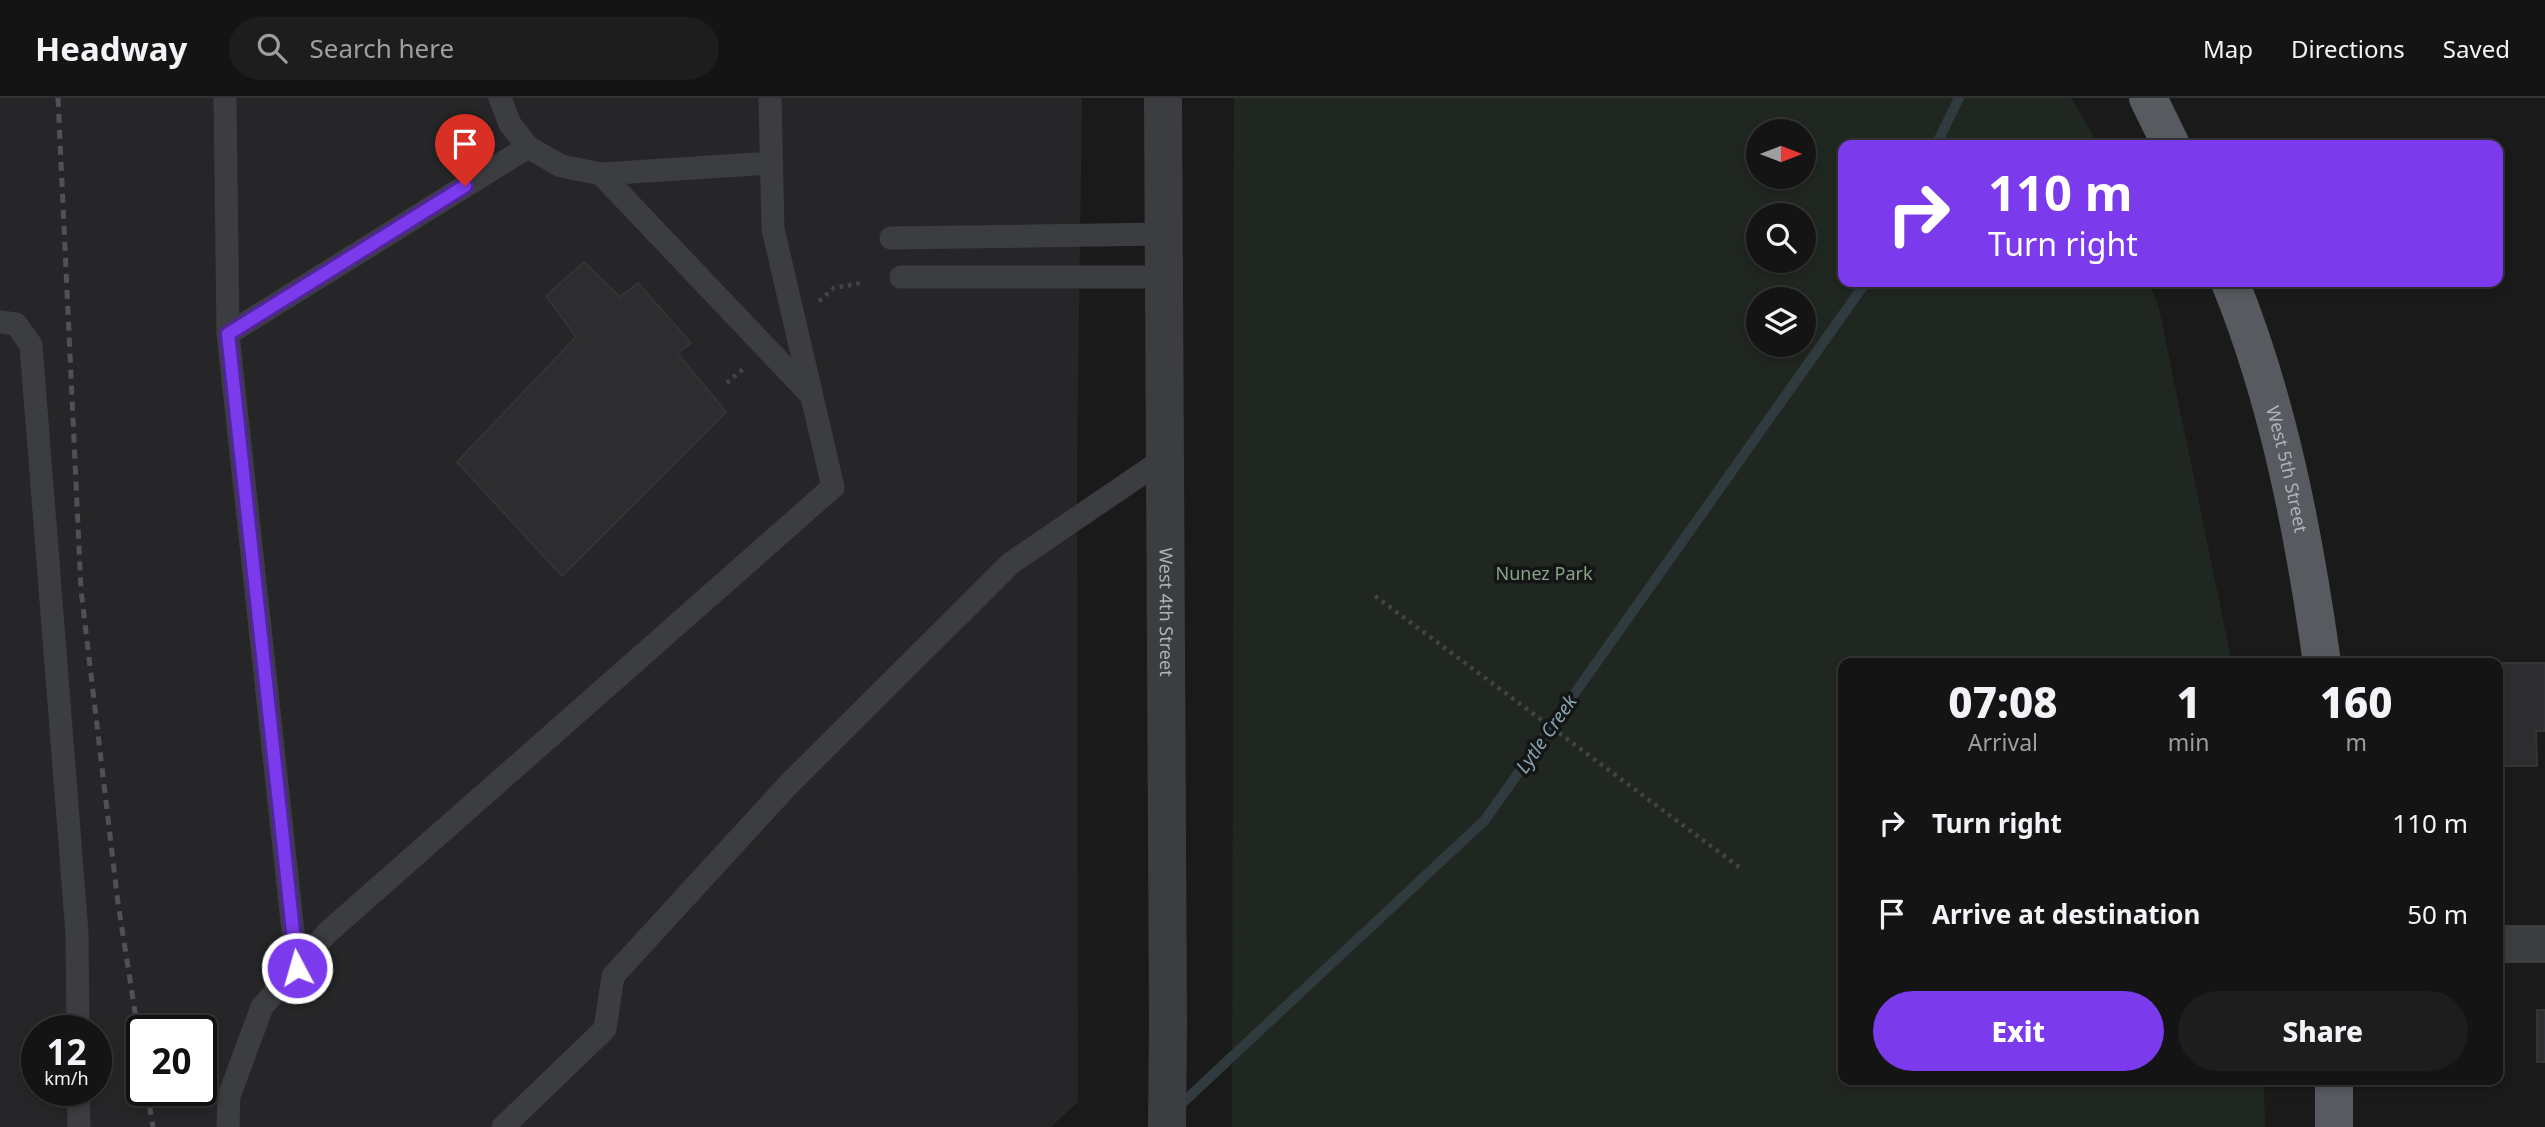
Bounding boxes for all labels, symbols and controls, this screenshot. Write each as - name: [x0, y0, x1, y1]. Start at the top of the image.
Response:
- search box: [229, 17, 719, 80]
- text: Headway: [35, 26, 187, 71]
- icon: search: [253, 29, 291, 67]
- text: Search here: [309, 30, 454, 66]
- text: Map: [2203, 32, 2253, 65]
- text: Directions: [2291, 32, 2405, 65]
- text: Saved: [2443, 32, 2510, 65]
- pin: [435, 114, 495, 186]
- north arrow: [1746, 119, 1816, 189]
- map controls: [1746, 119, 1816, 357]
- icon: arrive: [446, 125, 484, 163]
- text: 110 m: [1988, 159, 2133, 225]
- icon: right: [1873, 168, 1964, 259]
- button: search: [1746, 203, 1816, 273]
- text: Turn right: [1988, 222, 2138, 265]
- button: layers: [1746, 287, 1816, 357]
- street label: West 5th Street: [2261, 403, 2314, 535]
- street label: West 4th Street: [1154, 547, 1179, 677]
- park label: Nunez Park: [1495, 561, 1593, 585]
- text: 07:08: [1948, 673, 2057, 730]
- text: 1: [2176, 673, 2201, 730]
- text: 160: [2320, 673, 2393, 730]
- water label: Lytle Creek: [1509, 689, 1583, 778]
- text: Arrival: [1968, 726, 2038, 758]
- text: min: [2168, 726, 2209, 758]
- text: m: [2345, 726, 2367, 758]
- icon: right: [1873, 804, 1911, 842]
- text: Turn right: [1932, 805, 2062, 841]
- text: 110 m: [2392, 805, 2468, 841]
- icon: arrive: [1873, 895, 1911, 933]
- text: Arrive at destination: [1932, 896, 2201, 932]
- text: 50 m: [2407, 896, 2468, 932]
- position arrow: [260, 931, 334, 1005]
- button: Exit: [1873, 991, 2164, 1071]
- button: Share: [2178, 991, 2468, 1071]
- speed limit sign: 20: [126, 1015, 217, 1106]
- text: 12: [46, 1028, 87, 1075]
- text: km/h: [44, 1066, 89, 1090]

